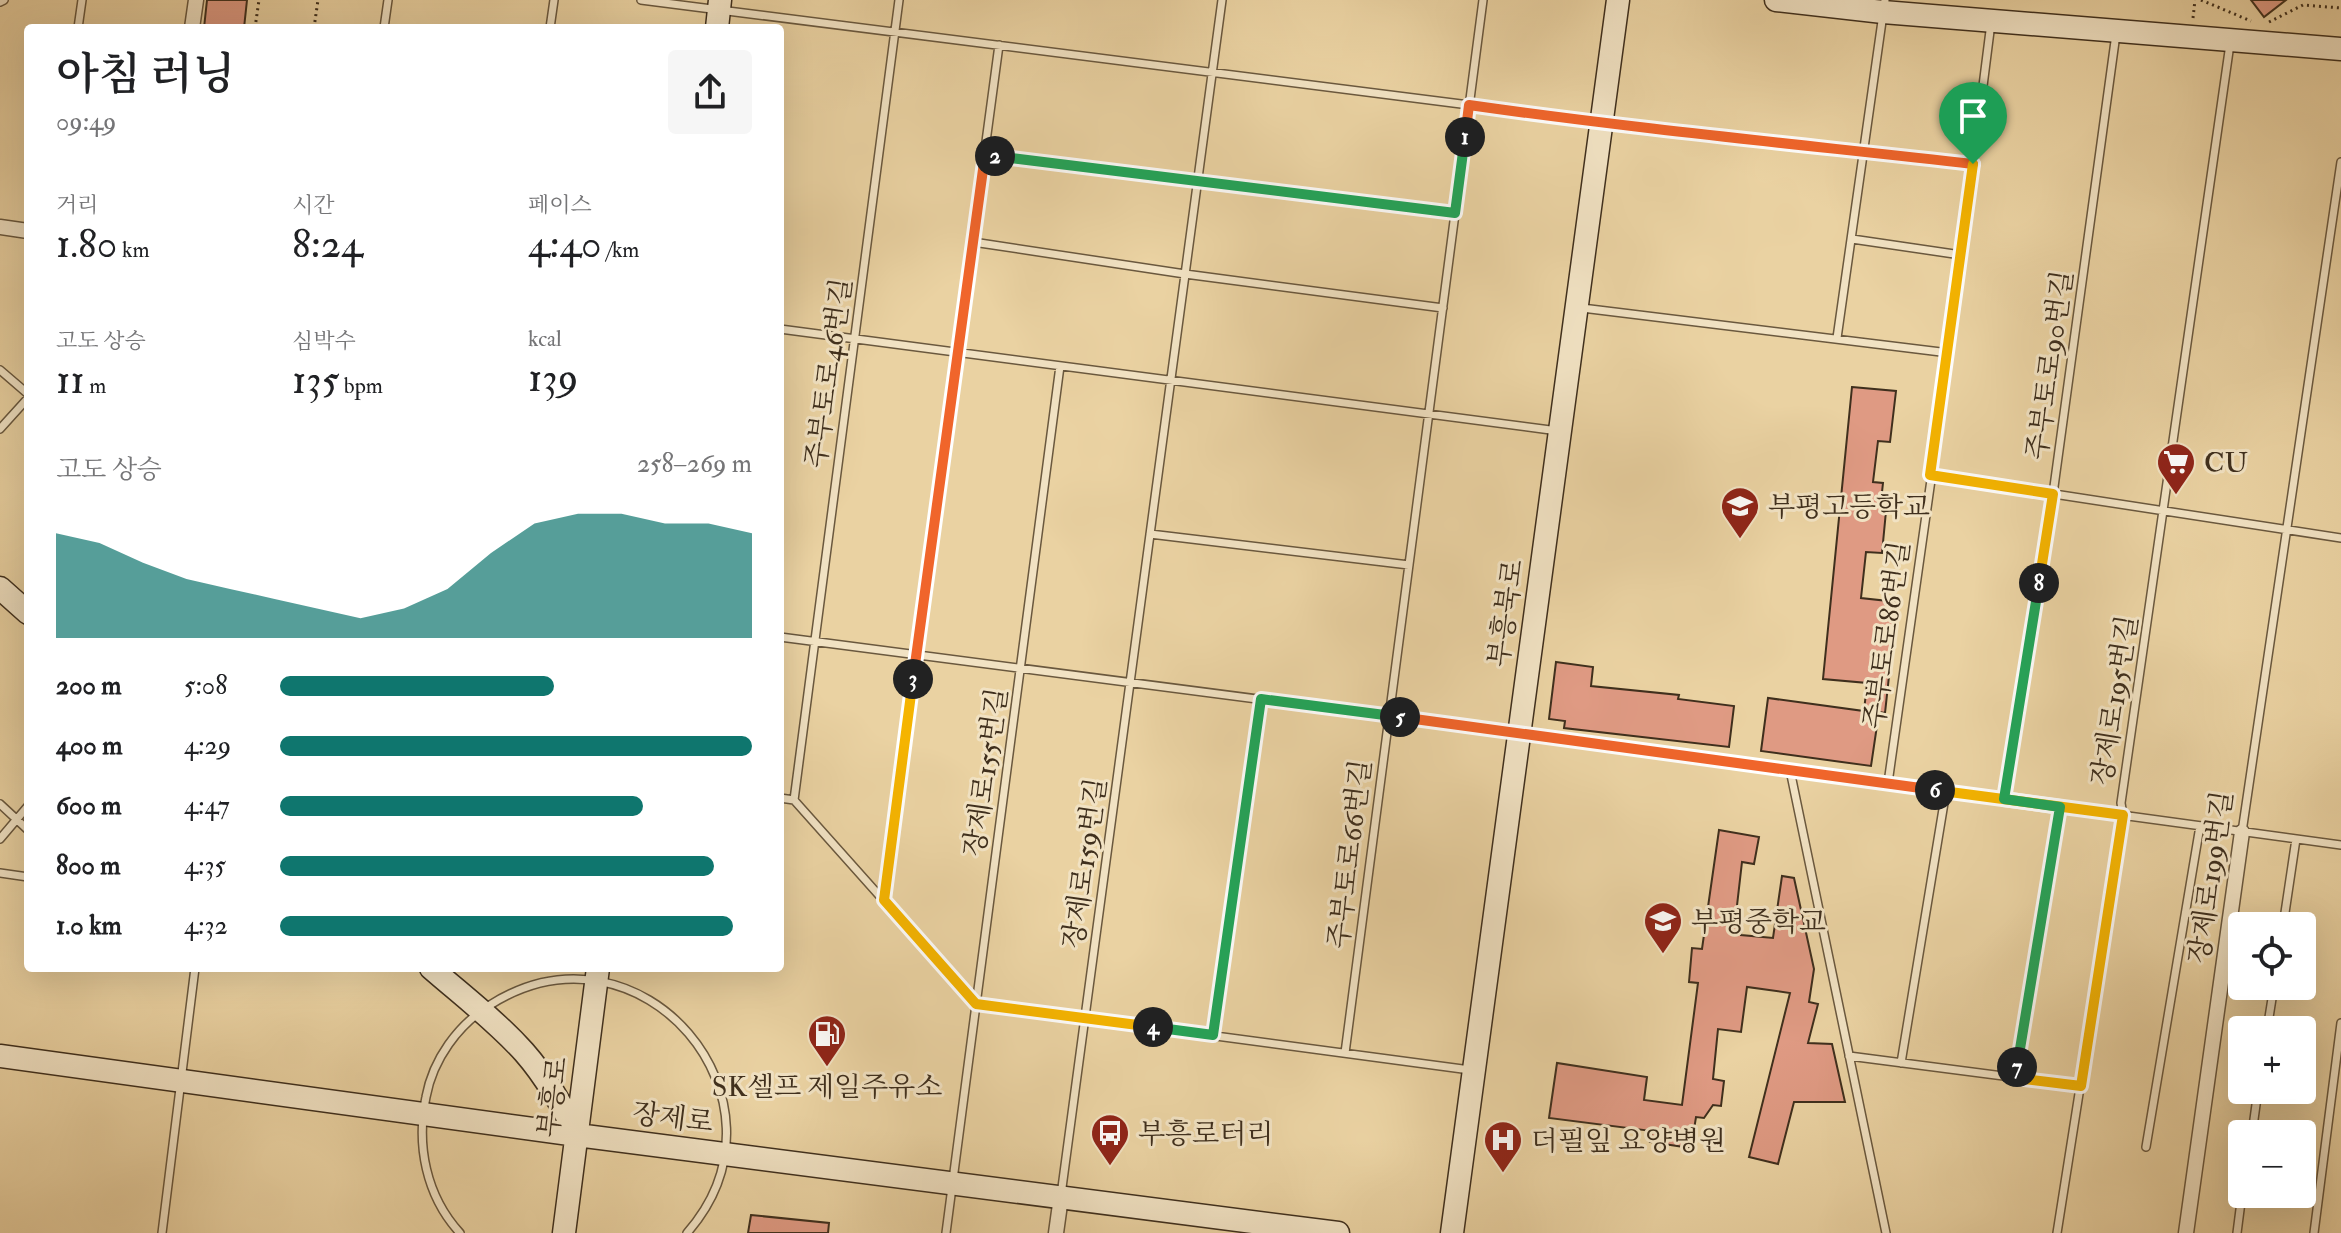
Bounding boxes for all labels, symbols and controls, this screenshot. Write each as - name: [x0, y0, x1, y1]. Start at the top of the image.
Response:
- text: 아침 러닝: [56, 48, 235, 103]
- button: share: [668, 50, 752, 134]
- pin: [1939, 82, 2007, 164]
- icon: arrive: [1951, 94, 1995, 138]
- text: 09:49: [56, 106, 116, 138]
- pin: 1: [1445, 117, 1485, 157]
- text: 1: [1461, 123, 1469, 151]
- pin: 2: [975, 136, 1015, 176]
- text: 2: [989, 142, 1001, 170]
- text: 거리: [56, 191, 99, 219]
- text: 시간: [292, 191, 335, 219]
- text: 페이스: [528, 191, 592, 219]
- text: 1.80: [56, 219, 117, 270]
- text: 8:24: [292, 219, 363, 270]
- text: 4:40: [528, 219, 602, 270]
- text: km: [117, 236, 150, 264]
- text: /km: [602, 236, 639, 264]
- street label: 주부토로90번길: [2020, 268, 2081, 462]
- street label: 주부토로46번길: [799, 276, 860, 470]
- text: kcal: [528, 325, 562, 353]
- text: 고도 상승: [56, 327, 146, 355]
- text: 심박수: [292, 327, 356, 355]
- text: 139: [528, 353, 578, 404]
- text: 11: [56, 355, 85, 406]
- text: 135: [292, 355, 339, 406]
- text: m: [85, 372, 106, 400]
- text: bpm: [339, 372, 383, 400]
- supermarket icon: CU: [2155, 441, 2197, 496]
- place label: CU: [2204, 446, 2248, 481]
- text: 258–269 m: [637, 448, 752, 480]
- text: 고도 상승: [56, 454, 162, 486]
- school or university icon: 부평고등학교: [1719, 485, 1761, 540]
- place label: 부평고등학교: [1768, 490, 1930, 525]
- street label: 주부토로86번길: [1857, 539, 1918, 731]
- street label: 부흥북로: [1482, 557, 1531, 669]
- pin: 8: [2019, 563, 2059, 603]
- text: 8: [2034, 569, 2044, 597]
- street label: 장제로195번길: [2085, 613, 2146, 788]
- pin: 3: [893, 659, 933, 699]
- text: 3: [909, 665, 917, 693]
- text: 200 m: [56, 670, 121, 702]
- text: 5:08: [184, 670, 227, 702]
- street label: 장제로155번길: [957, 686, 1016, 859]
- pin: 5: [1380, 697, 1420, 737]
- text: 5: [1395, 703, 1405, 731]
- text: 400 m: [56, 730, 122, 762]
- text: 4:29: [184, 730, 231, 762]
- street label: 주부토로66번길: [1322, 758, 1379, 951]
- pin: 6: [1915, 770, 1955, 810]
- street label: 장제로159번길: [1056, 776, 1115, 951]
- text: 6: [1929, 776, 1941, 804]
- street label: 장제로199번길: [2182, 789, 2241, 966]
- text: 600 m: [56, 790, 121, 822]
- text: 4:47: [184, 790, 230, 822]
- text: 800 m: [56, 850, 121, 882]
- text: 4:35: [184, 850, 226, 882]
- school or university icon: 부평중학교: [1642, 900, 1684, 955]
- place label: 부평중학교: [1691, 905, 1826, 940]
- text: 1.0 km: [56, 910, 122, 942]
- text: 4:32: [184, 910, 228, 942]
- map controls: [2228, 912, 2316, 1208]
- button: locate: [2228, 912, 2316, 1000]
- pin: 4: [1133, 1007, 1173, 1047]
- fuel station icon: SK셀프 제일주유소: [806, 1013, 848, 1068]
- text: 4: [1147, 1013, 1159, 1041]
- button: +: [2228, 1016, 2316, 1104]
- pin: 7: [1997, 1047, 2037, 1087]
- text: 7: [2012, 1053, 2022, 1081]
- street label: 부흥로: [531, 1055, 576, 1140]
- place label: SK셀프 제일주유소: [712, 1070, 942, 1105]
- street label: 장제로: [630, 1096, 715, 1141]
- bus stop icon: 부흥로터리: [1089, 1112, 1131, 1167]
- place label: 부흥로터리: [1138, 1117, 1273, 1152]
- hospital icon: 더필잎 요양병원: [1482, 1119, 1524, 1174]
- button: −: [2228, 1120, 2316, 1208]
- place label: 더필잎 요양병원: [1531, 1124, 1726, 1159]

